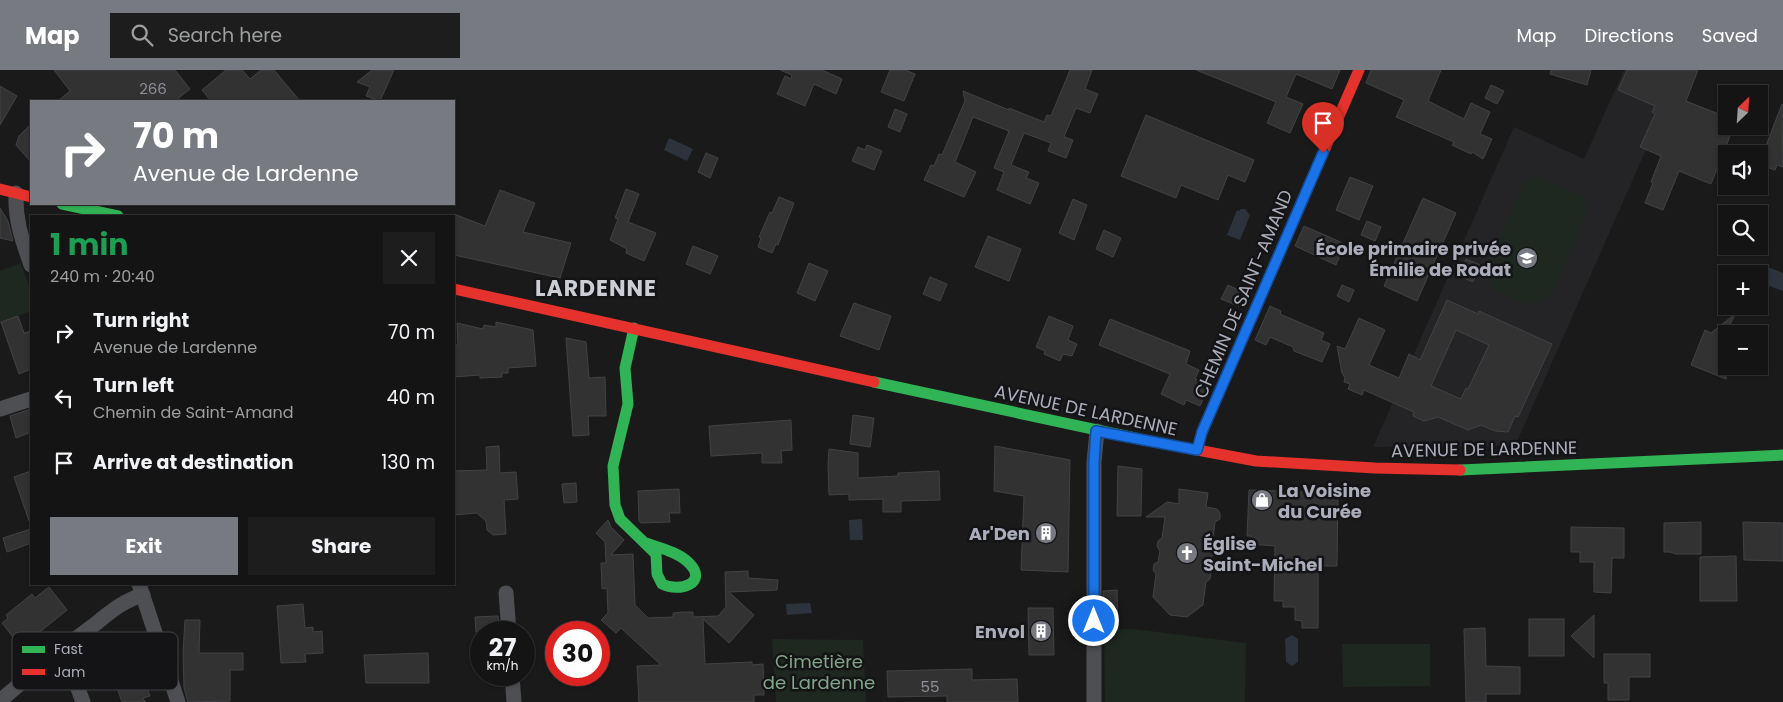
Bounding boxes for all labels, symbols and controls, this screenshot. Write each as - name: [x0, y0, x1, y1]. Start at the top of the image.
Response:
- search box: [110, 13, 460, 58]
- text: Map: [25, 19, 80, 52]
- icon: search: [128, 21, 156, 49]
- text: Search here: [168, 22, 282, 49]
- text: Map: [1517, 23, 1556, 48]
- text: Directions: [1584, 23, 1674, 48]
- text: Saved: [1702, 23, 1758, 48]
- house number: 266: [139, 78, 167, 99]
- north arrow: [1718, 85, 1768, 135]
- map controls: [1718, 85, 1768, 375]
- pin: [1302, 102, 1344, 153]
- icon: arrive: [1309, 109, 1337, 137]
- text: 70 m: [133, 111, 219, 160]
- icon: right: [50, 120, 115, 185]
- button: sound: [1718, 145, 1768, 195]
- text: Avenue de Lardenne: [133, 158, 359, 189]
- street label: CHEMIN DE SAINT-AMAND: [1188, 186, 1298, 402]
- button: search: [1718, 205, 1768, 255]
- text: 1 min: [50, 223, 128, 266]
- button: close: [383, 232, 435, 284]
- place label: École primaire privée Émilie de Rodat: [1316, 236, 1511, 282]
- school or university icon: École primaire privée Émilie de Rodat: [1515, 246, 1539, 270]
- text: 240 m · 20:40: [50, 265, 155, 288]
- button: +: [1718, 265, 1768, 315]
- district label: LARDENNE: [535, 273, 657, 304]
- text: Turn right: [93, 307, 189, 334]
- icon: right: [50, 319, 78, 347]
- text: 70 m: [388, 319, 435, 346]
- button: −: [1718, 325, 1768, 375]
- text: Avenue de Lardenne: [93, 336, 257, 359]
- text: Turn left: [93, 372, 174, 399]
- street label: AVENUE DE LARDENNE: [992, 378, 1180, 442]
- icon: left: [50, 384, 78, 412]
- text: 40 m: [386, 384, 435, 411]
- text: Chemin de Saint-Amand: [93, 401, 294, 424]
- street label: AVENUE DE LARDENNE: [1391, 435, 1577, 463]
- icon: arrive: [50, 449, 78, 477]
- text: Arrive at destination: [93, 449, 294, 476]
- text: 130 m: [381, 449, 435, 476]
- place label: La Voisine du Curée: [1278, 478, 1371, 524]
- shop icon: La Voisine du Curée: [1250, 488, 1274, 512]
- button: Exit: [50, 517, 238, 575]
- button: Share: [248, 517, 435, 575]
- place label: Ar'Den: [969, 521, 1030, 546]
- building icon: Ar'Den: [1034, 521, 1058, 545]
- place label: Église Saint-Michel: [1203, 531, 1323, 577]
- church icon: Église Saint-Michel: [1175, 541, 1199, 565]
- position arrow: [1067, 594, 1119, 646]
- place label: Envol: [975, 619, 1025, 644]
- building icon: Envol: [1029, 619, 1053, 643]
- speed limit sign: 30: [545, 621, 610, 686]
- text: 27: [489, 630, 516, 665]
- legend: [12, 632, 178, 690]
- text: Fast: [54, 639, 83, 659]
- park label: Cimetière de Lardenne: [763, 649, 875, 695]
- text: km/h: [487, 657, 518, 674]
- text: Jam: [54, 662, 85, 682]
- house number: 55: [921, 676, 939, 697]

